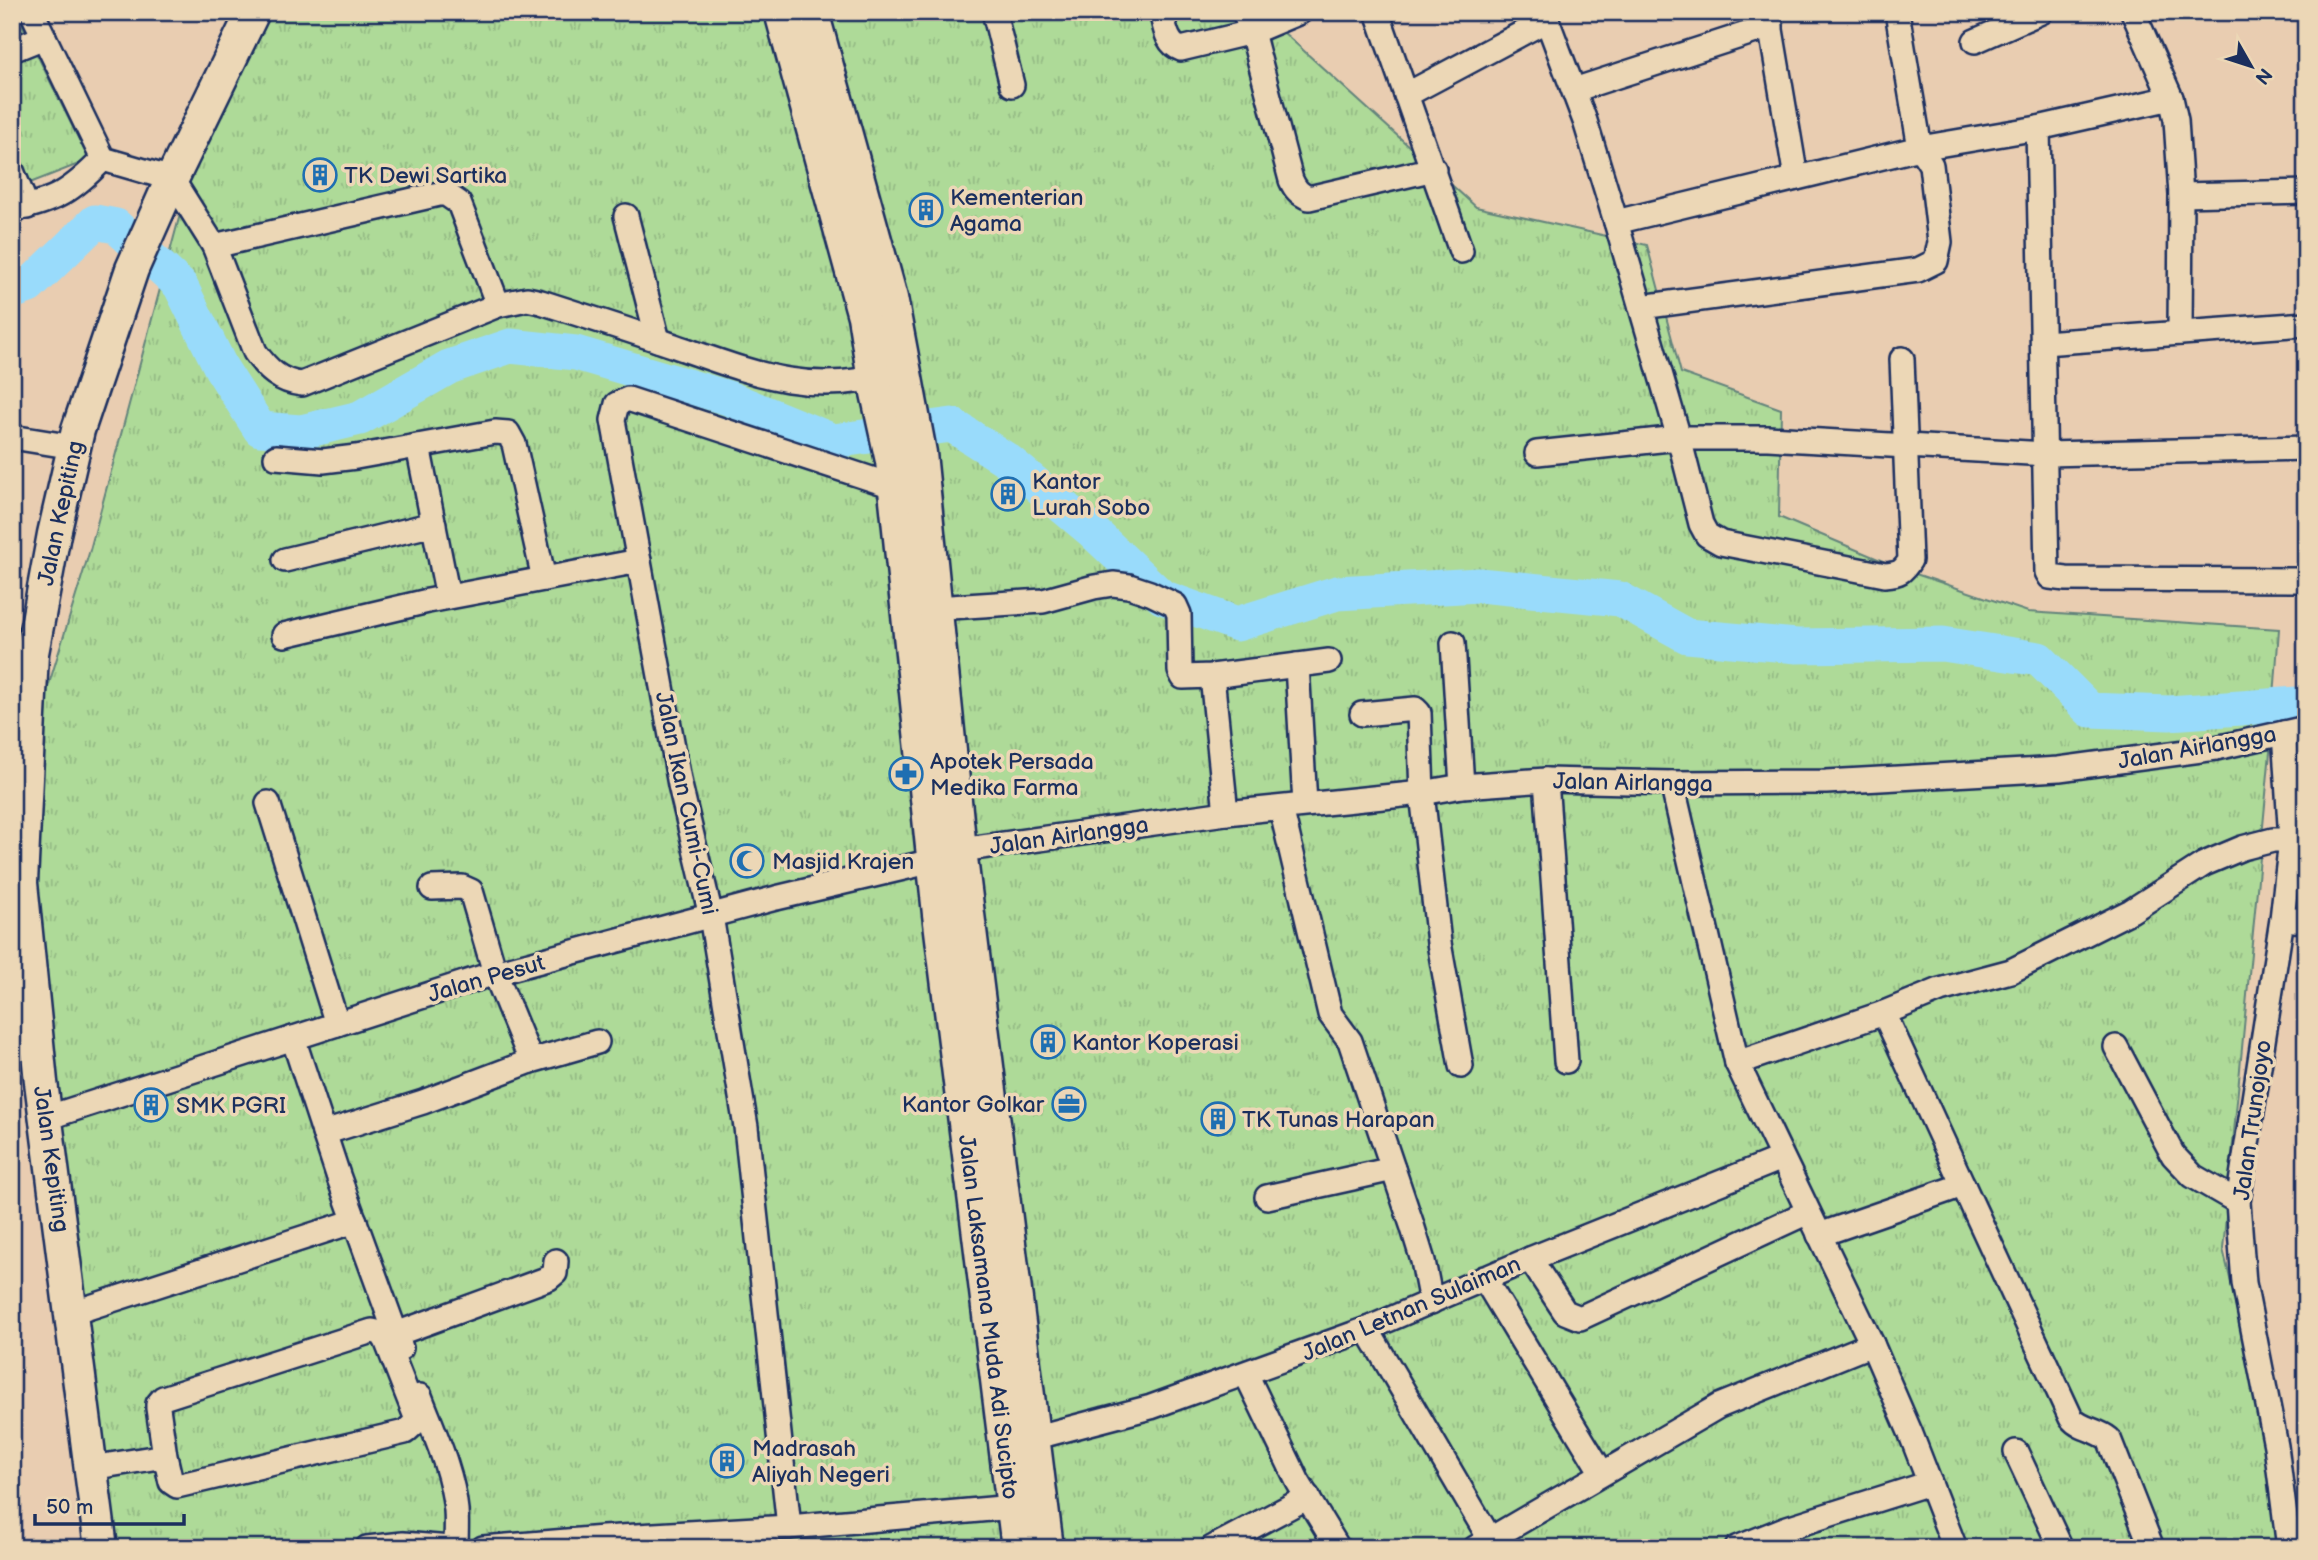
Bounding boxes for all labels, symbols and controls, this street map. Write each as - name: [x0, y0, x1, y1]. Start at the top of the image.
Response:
- north arrow: [2216, 32, 2286, 102]
- text: N: [2250, 63, 2276, 89]
- building icon: TK Dewi Sartika: [301, 156, 339, 194]
- place label: TK Dewi Sartika: [344, 162, 507, 190]
- place label: Kementerian Agama: [950, 184, 1084, 238]
- building icon: Kementerian Agama: [907, 191, 945, 229]
- street label: Jalan Kepiting: [32, 438, 90, 588]
- place label: Kantor Lurah Sobo: [1032, 468, 1150, 522]
- building icon: Kantor Lurah Sobo: [989, 475, 1027, 513]
- street label: Jalan Ikan Cumi-Cumi: [649, 689, 723, 917]
- street label: Jalan Airlangga: [2116, 720, 2278, 776]
- place label: Apotek Persada Medika Farma: [930, 748, 1094, 802]
- pharmacy icon: Apotek Persada Medika Farma: [887, 755, 925, 793]
- street label: Jalan Airlangga: [1553, 768, 1713, 798]
- street label: Jalan Airlangga: [988, 811, 1150, 861]
- mosque icon: Masjid Krajen: [728, 842, 766, 880]
- place label: Masjid Krajen: [772, 848, 914, 876]
- street label: Jalan Pesut: [425, 949, 548, 1009]
- building icon: Kantor Koperasi: [1029, 1023, 1067, 1061]
- place label: Kantor Koperasi: [1072, 1029, 1239, 1057]
- street label: Jalan Trunojoyo: [2228, 1038, 2278, 1202]
- street label: Jalan Kepiting: [27, 1084, 75, 1234]
- office icon: Kantor Golkar: [1050, 1085, 1088, 1123]
- building icon: SMK PGRI: [132, 1086, 170, 1124]
- place label: Kantor Golkar: [902, 1091, 1045, 1119]
- place label: SMK PGRI: [176, 1092, 286, 1120]
- building icon: TK Tunas Harapan: [1199, 1100, 1237, 1138]
- place label: TK Tunas Harapan: [1242, 1106, 1435, 1134]
- street label: Jalan Laksamana Muda Adi Sucipto: [952, 1133, 1024, 1501]
- street label: Jalan Letnan Sulaiman: [1298, 1250, 1525, 1368]
- place label: Madrasah Aliyah Negeri: [752, 1435, 890, 1489]
- building icon: Madrasah Aliyah Negeri: [708, 1442, 746, 1480]
- scale bar: [35, 1483, 184, 1527]
- text: 50 m: [46, 1495, 93, 1520]

